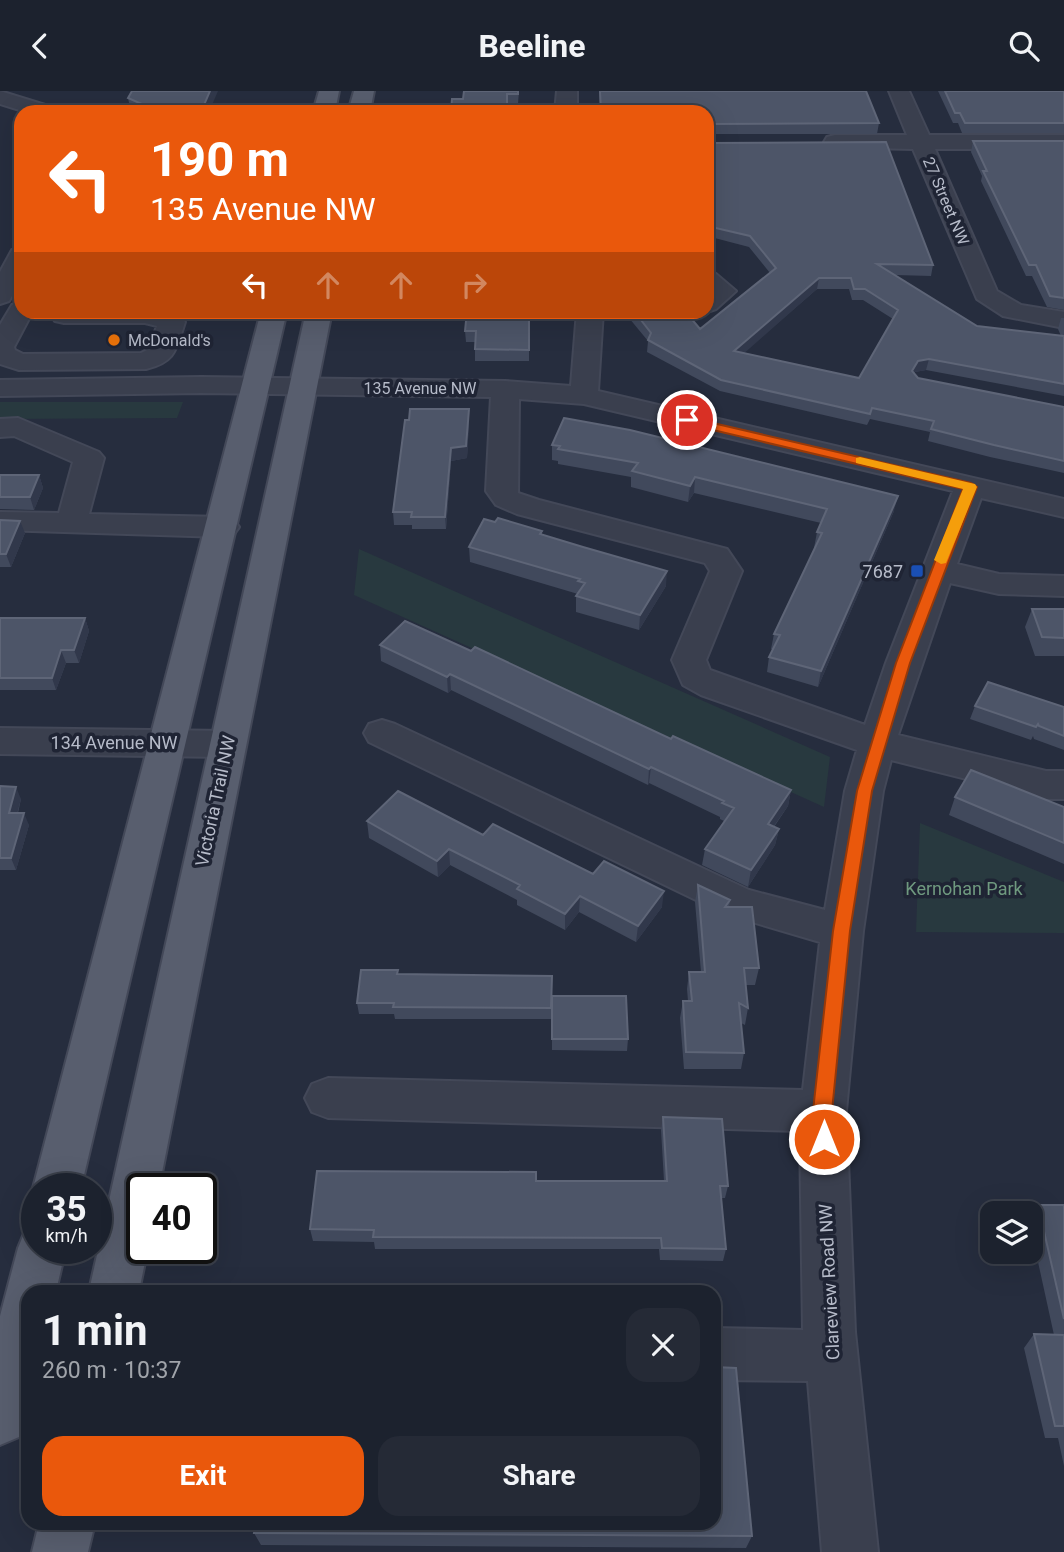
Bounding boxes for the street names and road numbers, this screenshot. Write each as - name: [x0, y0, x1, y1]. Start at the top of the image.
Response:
- street label: 27 Street NW: [919, 154, 973, 248]
- street label: 135 Avenue NW: [364, 379, 476, 398]
- street label: 134 Avenue NW: [51, 732, 178, 753]
- street label: Victoria Trail NW: [191, 734, 239, 868]
- street label: Clareview Road NW: [814, 1203, 844, 1361]

